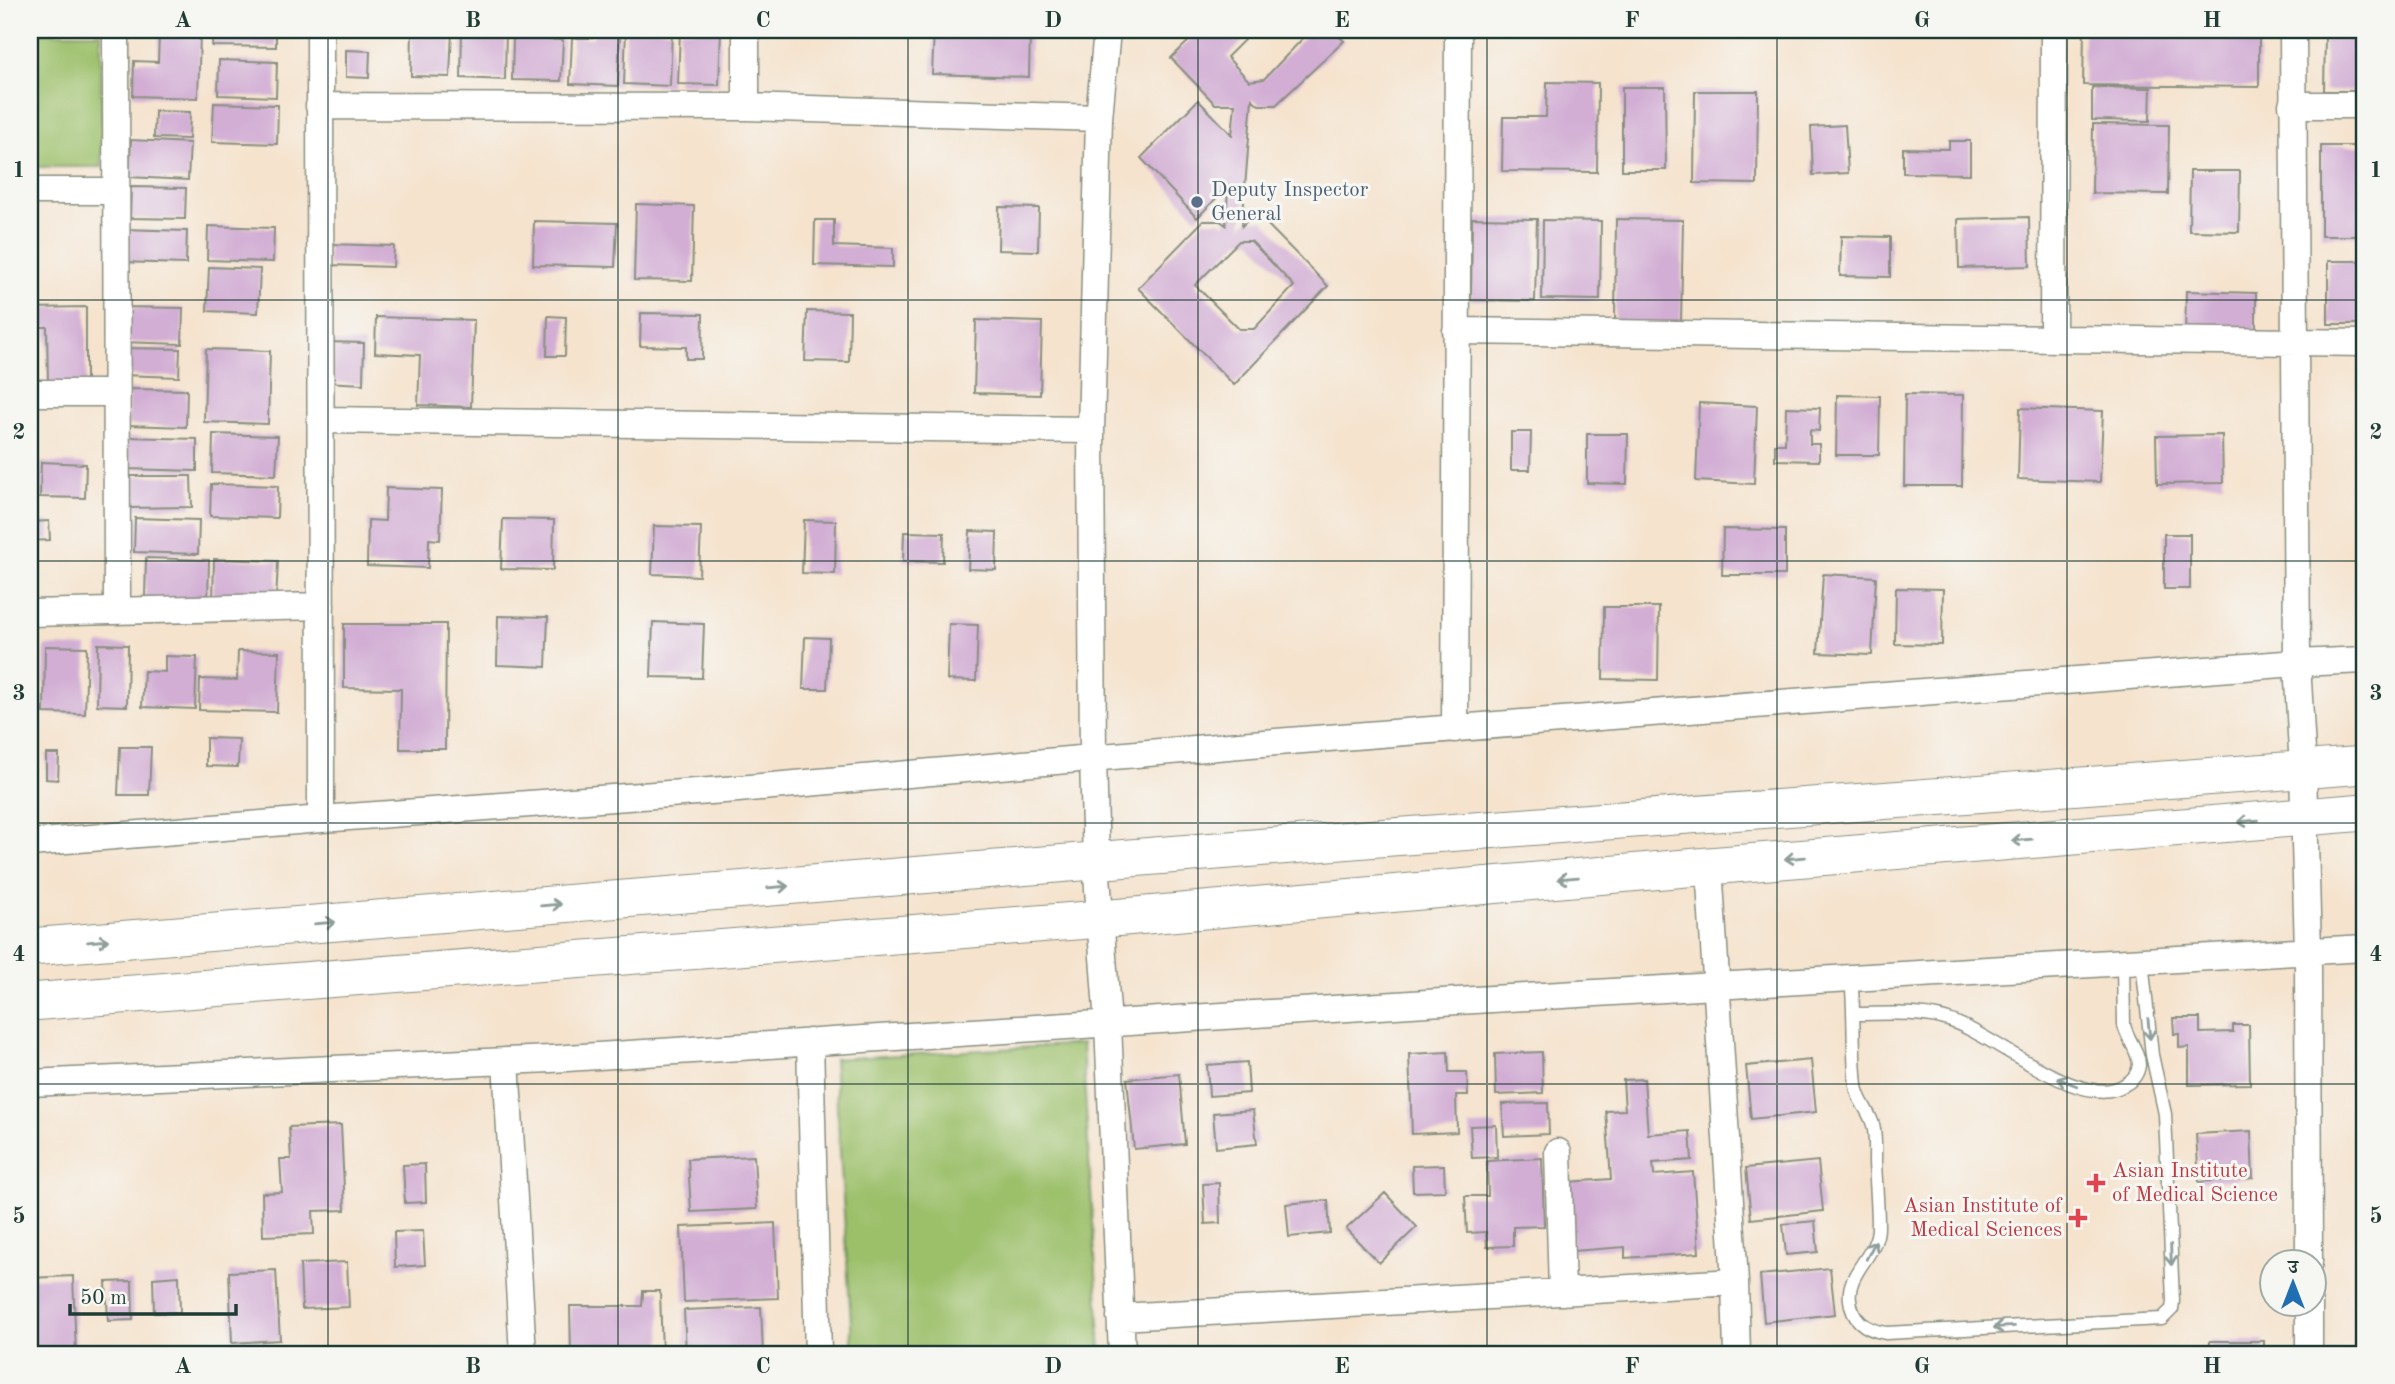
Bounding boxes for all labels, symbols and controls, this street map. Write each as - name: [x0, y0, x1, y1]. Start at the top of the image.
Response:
- text: A: [174, 9, 192, 32]
- text: B: [465, 9, 481, 32]
- text: C: [755, 9, 771, 32]
- text: D: [1044, 9, 1062, 32]
- text: E: [1334, 9, 1350, 32]
- text: F: [1624, 9, 1640, 32]
- text: G: [1914, 9, 1930, 32]
- text: H: [2203, 9, 2221, 32]
- text: 1: [12, 159, 26, 182]
- text: 1: [2369, 159, 2383, 182]
- place label: Deputy Inspector General: [1211, 180, 1369, 225]
- marker: Deputy Inspector General: [1189, 194, 1205, 210]
- text: 2: [12, 421, 26, 444]
- text: 2: [2369, 421, 2383, 444]
- text: 3: [12, 682, 26, 705]
- text: 3: [2369, 682, 2383, 705]
- one-way arrow: [2238, 815, 2260, 828]
- one-way arrow: [2011, 834, 2033, 847]
- one-way arrow: [1784, 852, 1807, 865]
- one-way arrow: [1557, 872, 1580, 885]
- one-way arrow: [766, 880, 789, 893]
- one-way arrow: [540, 898, 562, 911]
- one-way arrow: [313, 916, 335, 929]
- one-way arrow: [86, 934, 109, 947]
- text: 4: [12, 943, 26, 966]
- text: 4: [2369, 943, 2383, 966]
- one-way arrow: [2143, 1017, 2156, 1040]
- one-way arrow: [2057, 1075, 2079, 1088]
- place label: Asian Institute of Medical Science: [2112, 1161, 2278, 1206]
- marker: Asian Institute of Medical Science: [2086, 1173, 2106, 1193]
- place label: Asian Institute of Medical Sciences: [1903, 1196, 2063, 1241]
- text: 5: [12, 1205, 26, 1228]
- text: 5: [2369, 1205, 2383, 1228]
- marker: Asian Institute of Medical Sciences: [2068, 1208, 2088, 1228]
- one-way arrow: [1864, 1240, 1878, 1261]
- one-way arrow: [2164, 1243, 2177, 1266]
- north arrow: [2258, 1248, 2328, 1318]
- text: उ: [2286, 1259, 2299, 1278]
- scale bar: [70, 1272, 236, 1316]
- text: 50 m: [80, 1288, 127, 1309]
- one-way arrow: [1993, 1321, 2016, 1334]
- text: A: [174, 1355, 192, 1378]
- text: B: [465, 1355, 481, 1378]
- text: C: [755, 1355, 771, 1378]
- text: D: [1044, 1355, 1062, 1378]
- text: E: [1334, 1355, 1350, 1378]
- text: F: [1624, 1355, 1640, 1378]
- text: G: [1914, 1355, 1930, 1378]
- text: H: [2203, 1355, 2221, 1378]

